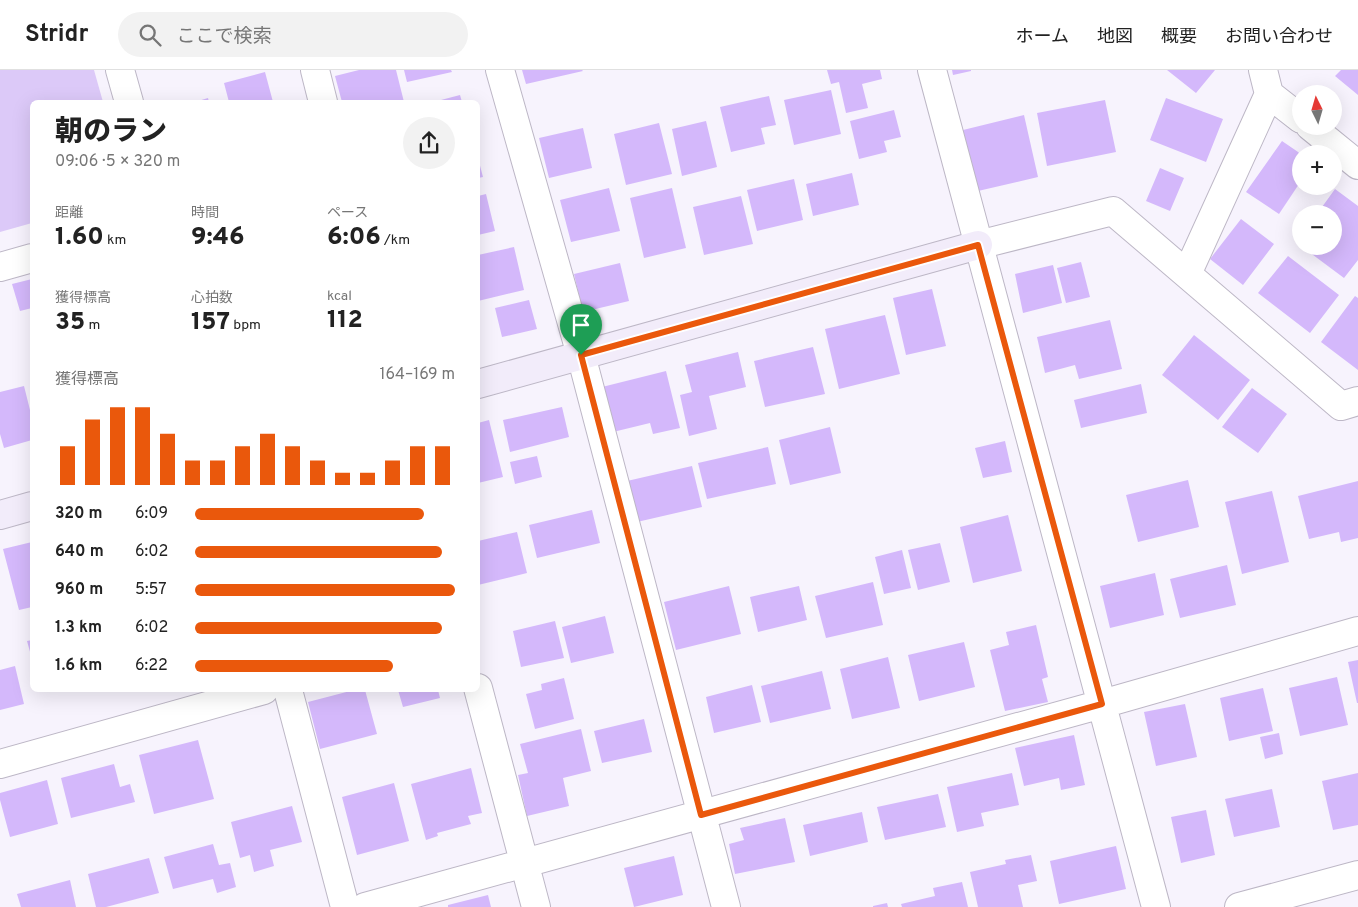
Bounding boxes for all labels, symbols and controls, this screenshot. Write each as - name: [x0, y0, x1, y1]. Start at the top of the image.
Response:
- search box: [118, 12, 468, 57]
- text: Stridr: [25, 20, 88, 50]
- icon: search: [136, 21, 164, 49]
- text: ここで検索: [176, 25, 271, 49]
- text: ホーム: [1016, 26, 1069, 49]
- text: 地図: [1097, 26, 1133, 49]
- text: 概要: [1161, 26, 1197, 49]
- text: お問い合わせ: [1225, 26, 1333, 49]
- north arrow: [1292, 85, 1342, 135]
- map controls: [1292, 85, 1342, 255]
- text: 朝のラン: [55, 115, 167, 151]
- button: share: [403, 117, 455, 169]
- button: +: [1292, 145, 1342, 195]
- text: 09:06 · 5 × 320 m: [55, 152, 180, 172]
- text: 距離: [55, 205, 83, 222]
- text: 時間: [191, 205, 219, 222]
- text: ペース: [327, 205, 368, 222]
- button: −: [1292, 205, 1342, 255]
- text: 1.60: [55, 222, 104, 254]
- text: 9:46: [191, 222, 244, 254]
- text: 6:06: [327, 222, 381, 254]
- text: km: [104, 232, 126, 249]
- text: /km: [381, 232, 410, 249]
- text: kcal: [327, 288, 352, 305]
- text: 獲得標高: [55, 290, 111, 307]
- text: 心拍数: [191, 290, 233, 307]
- pin: [560, 304, 602, 355]
- text: 112: [327, 305, 363, 337]
- text: 35: [55, 307, 85, 339]
- text: 157: [191, 307, 230, 339]
- icon: arrive: [567, 311, 595, 339]
- text: m: [85, 317, 100, 334]
- text: bpm: [230, 317, 261, 334]
- text: 164–169 m: [380, 365, 455, 385]
- text: 獲得標高: [55, 370, 119, 390]
- text: 320 m: [55, 504, 103, 524]
- text: 6:09: [135, 504, 168, 524]
- text: 640 m: [55, 542, 104, 562]
- text: 6:02: [135, 542, 168, 562]
- text: 960 m: [55, 580, 103, 600]
- text: 5:57: [135, 580, 167, 600]
- text: 1.3 km: [55, 618, 102, 638]
- text: 6:02: [135, 618, 168, 638]
- text: 1.6 km: [55, 656, 102, 676]
- text: 6:22: [135, 656, 168, 676]

